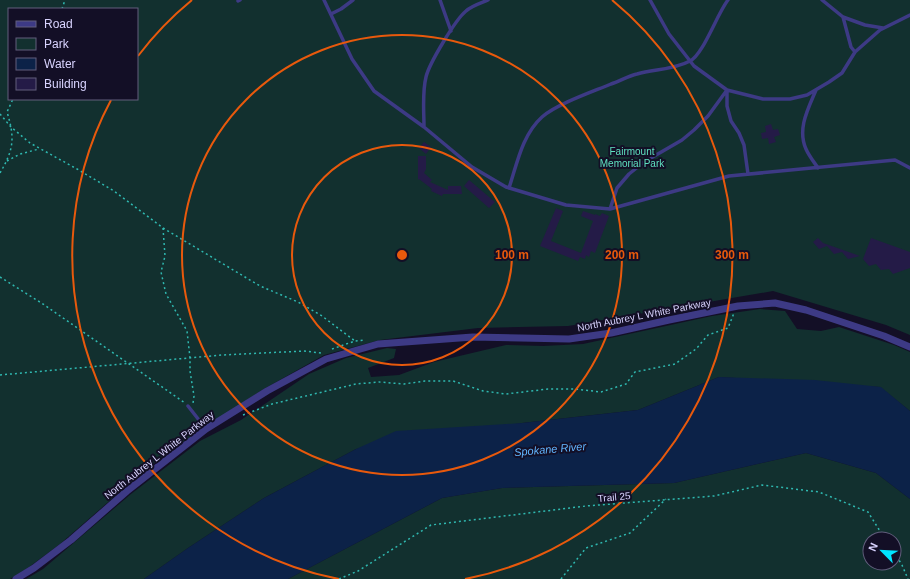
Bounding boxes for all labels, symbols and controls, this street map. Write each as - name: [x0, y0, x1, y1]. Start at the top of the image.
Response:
- legend: [8, 8, 138, 100]
- text: Road: [44, 17, 73, 31]
- text: Park: [44, 37, 70, 51]
- text: Water: [44, 57, 76, 71]
- text: Building: [44, 77, 87, 91]
- park label: Fairmount Memorial Park: [600, 146, 665, 169]
- centre of rings: [395, 248, 409, 262]
- text: 100 m: [495, 248, 529, 262]
- text: 200 m: [605, 248, 639, 262]
- text: 300 m: [715, 248, 749, 262]
- street label: North Aubrey L White Parkway: [576, 297, 712, 333]
- street label: North Aubrey L White Parkway: [102, 409, 216, 501]
- water label: Spokane River: [514, 440, 588, 458]
- street label: Trail 25: [597, 490, 631, 504]
- north arrow: [862, 531, 902, 571]
- text: N: [866, 541, 880, 553]

